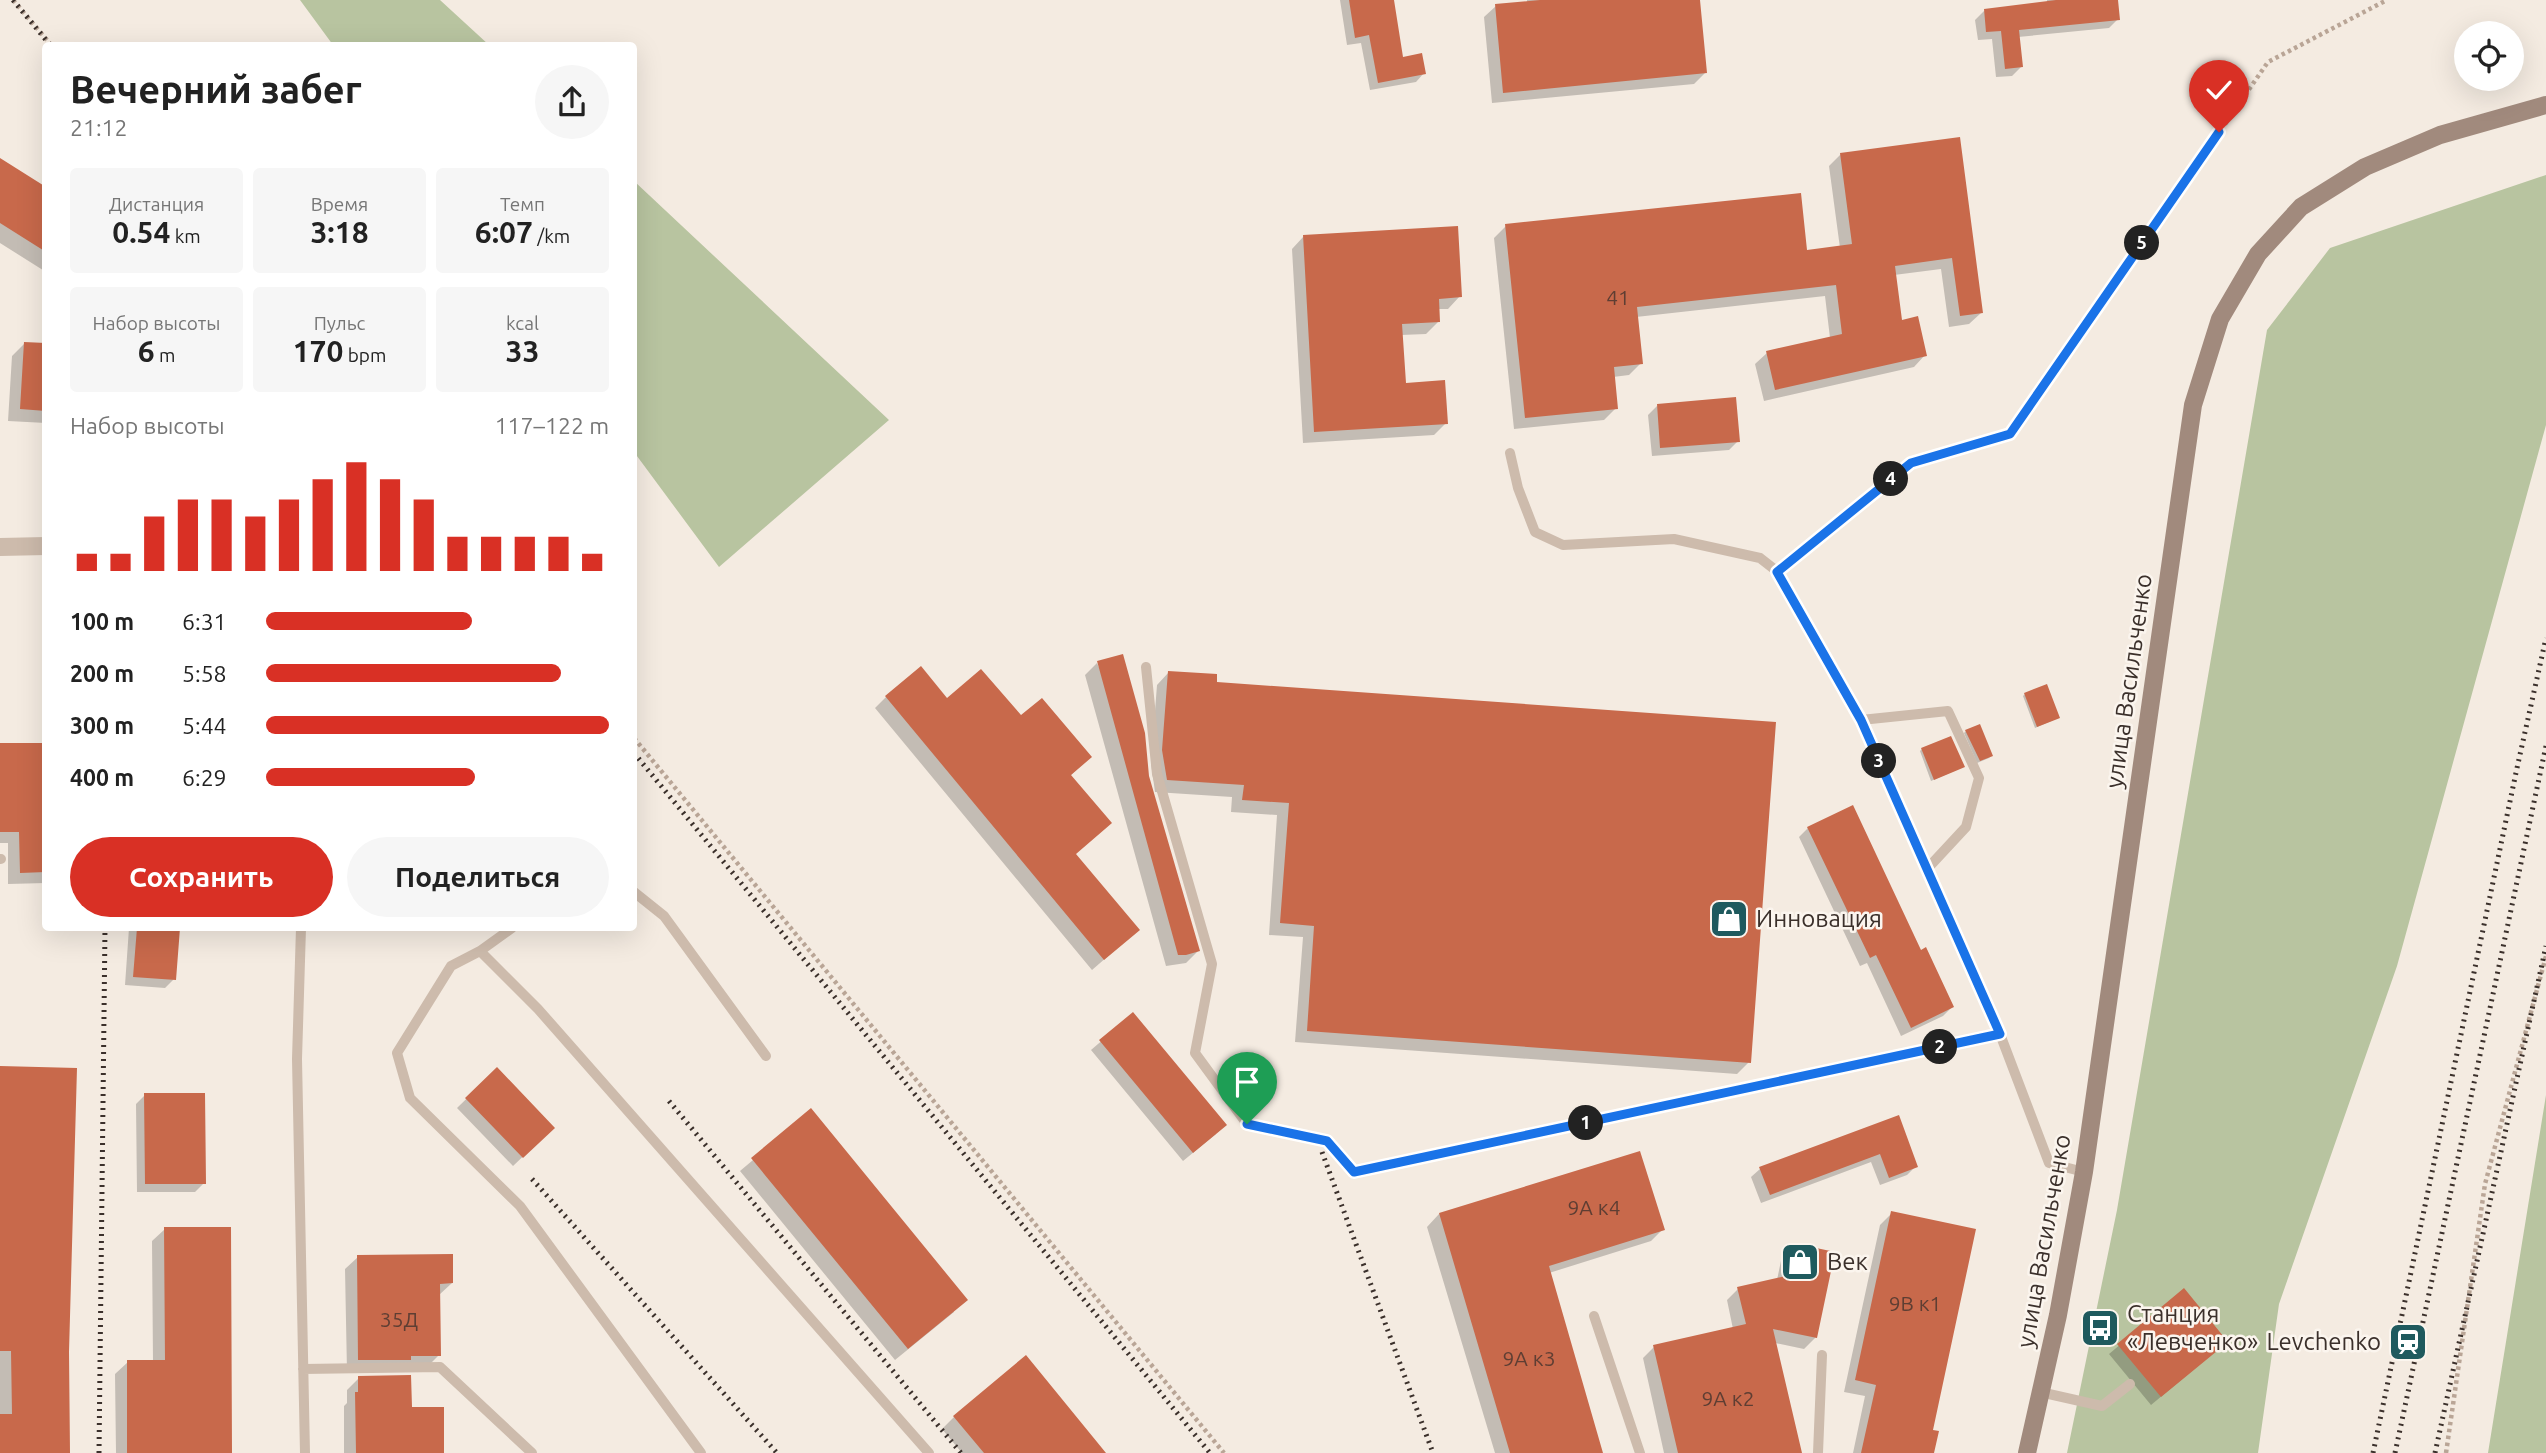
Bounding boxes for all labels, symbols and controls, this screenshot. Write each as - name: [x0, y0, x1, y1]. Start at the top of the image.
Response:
- map controls: [2454, 21, 2524, 91]
- button: locate: [2454, 21, 2524, 91]
- pin: [2189, 60, 2249, 132]
- button: share: [535, 65, 609, 139]
- text: Вечерний забег: [70, 68, 362, 110]
- icon: check: [2200, 71, 2238, 109]
- text: 21:12: [70, 115, 128, 140]
- text: Дистанция: [109, 193, 204, 215]
- text: Время: [311, 193, 368, 215]
- text: Темп: [500, 193, 545, 215]
- text: 0.54: [112, 215, 170, 249]
- text: 3:18: [310, 215, 369, 249]
- text: 6:07: [475, 215, 533, 249]
- text: km: [170, 225, 201, 247]
- text: /km: [533, 225, 570, 247]
- pin: 5: [2124, 226, 2160, 260]
- text: 5: [2136, 231, 2147, 253]
- house number: 41: [1606, 285, 1630, 309]
- text: Набор высоты: [93, 312, 220, 334]
- text: Пульс: [314, 312, 365, 334]
- text: kcal: [506, 312, 539, 334]
- text: 6: [138, 334, 155, 368]
- text: 170: [293, 334, 343, 368]
- text: 33: [506, 334, 539, 368]
- text: m: [155, 344, 175, 366]
- text: bpm: [343, 344, 386, 366]
- text: Набор высоты: [70, 413, 225, 438]
- text: 117–122 m: [495, 413, 609, 438]
- pin: 4: [1874, 462, 1909, 496]
- text: 4: [1885, 467, 1896, 489]
- street label: улица Васильченко: [2100, 572, 2157, 790]
- text: 100 m: [70, 609, 134, 634]
- text: 6:31: [182, 609, 227, 634]
- text: 200 m: [70, 661, 134, 686]
- text: 5:58: [182, 661, 227, 686]
- text: 300 m: [70, 713, 134, 738]
- text: 5:44: [182, 713, 227, 738]
- pin: 3: [1862, 744, 1896, 778]
- text: 3: [1873, 749, 1884, 771]
- text: 400 m: [70, 765, 134, 790]
- text: 6:29: [182, 765, 227, 790]
- button: Сохранить: [70, 837, 333, 917]
- button: Поделиться: [347, 837, 609, 917]
- shop icon: Инновация: [1708, 898, 1750, 940]
- place label: Инновация: [1756, 905, 1882, 932]
- pin: 2: [1923, 1030, 1958, 1064]
- text: 2: [1934, 1035, 1945, 1057]
- pin: [1217, 1052, 1277, 1124]
- icon: arrive: [1228, 1063, 1266, 1101]
- pin: 1: [1568, 1106, 1604, 1140]
- text: 1: [1580, 1111, 1591, 1133]
- street label: улица Васильченко: [2011, 1132, 2076, 1350]
- house number: 9А к4: [1568, 1195, 1620, 1219]
- shop icon: Век: [1779, 1241, 1821, 1283]
- place label: Век: [1827, 1248, 1868, 1275]
- house number: 9В к1: [1889, 1291, 1941, 1315]
- place label: Станция «Левченко»: [2127, 1300, 2258, 1355]
- house number: 35Д: [380, 1307, 418, 1331]
- bus stop icon: Станция «Левченко»: [2079, 1307, 2121, 1349]
- station icon: Levchenko: [2387, 1321, 2429, 1363]
- place label: Levchenko: [2266, 1328, 2381, 1355]
- house number: 9А к3: [1503, 1346, 1555, 1370]
- house number: 9А к2: [1702, 1386, 1754, 1410]

